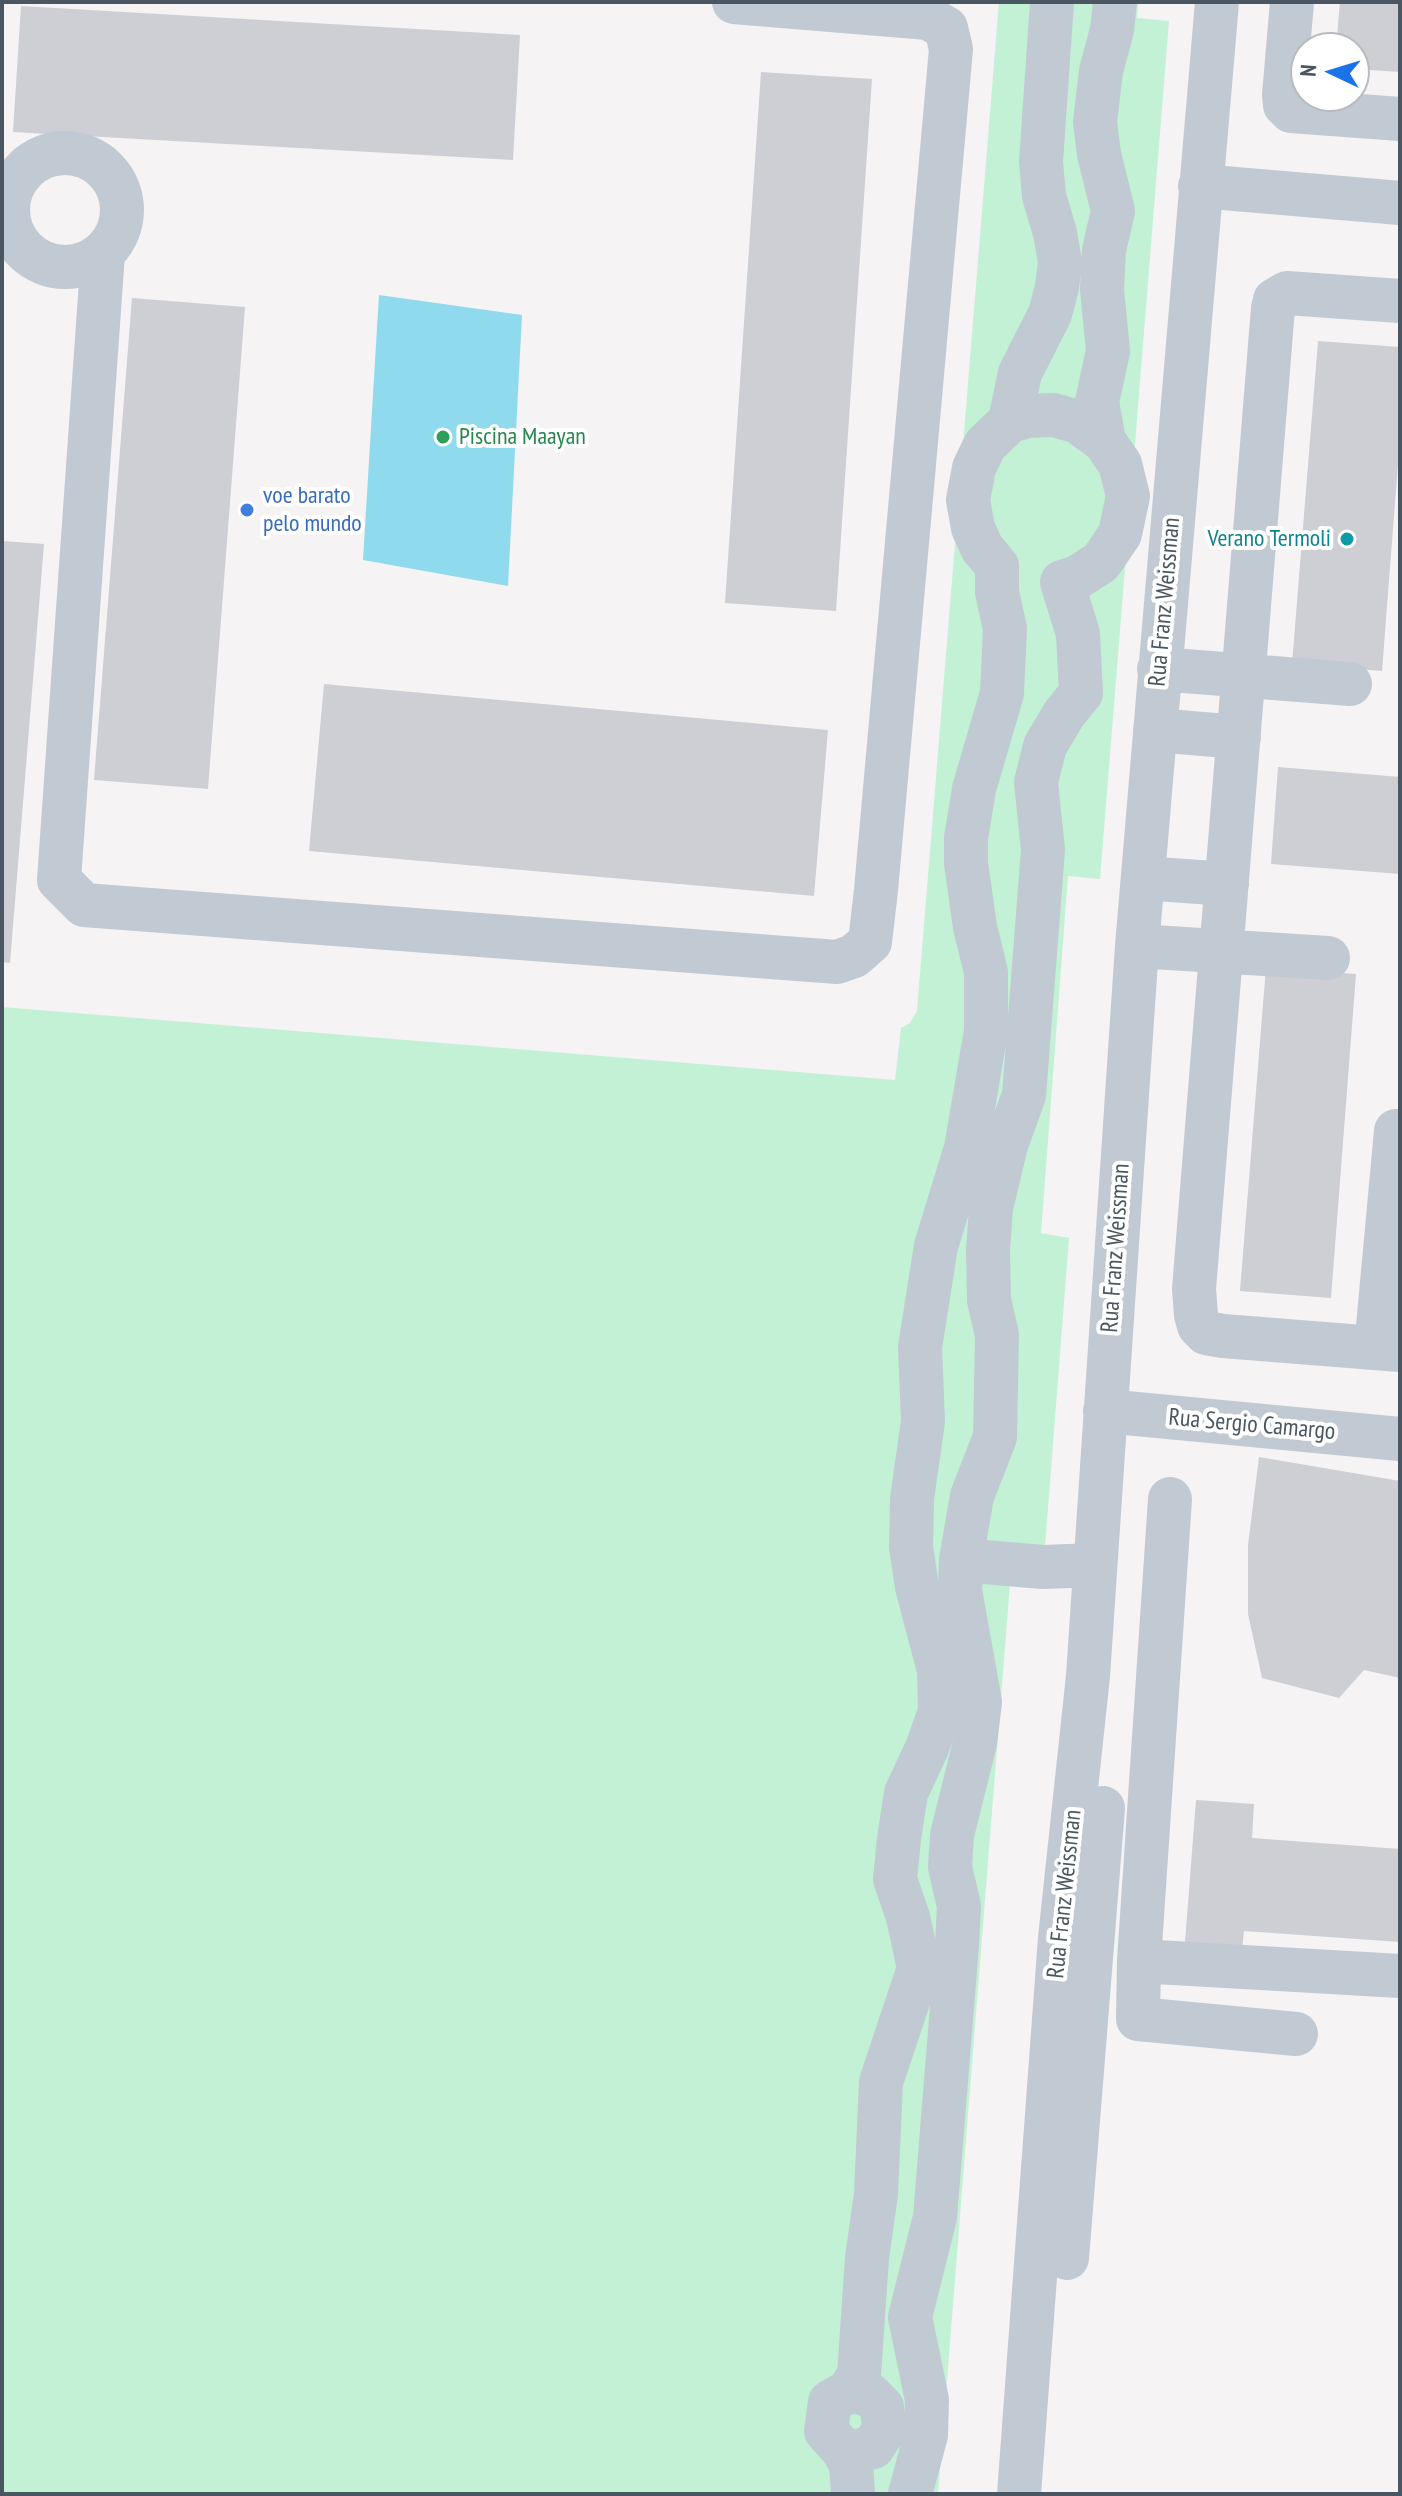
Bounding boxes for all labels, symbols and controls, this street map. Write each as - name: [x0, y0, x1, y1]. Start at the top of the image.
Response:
- north arrow: [1290, 32, 1370, 112]
- text: N: [1294, 64, 1322, 77]
- place label: Piscina Maayan: [459, 423, 586, 451]
- marker: Piscina Maayan: [434, 428, 452, 446]
- place label: voe barato pelo mundo: [263, 482, 362, 538]
- marker: voe barato pelo mundo: [238, 501, 256, 519]
- street label: Rua Franz Weissman: [1143, 516, 1187, 688]
- place label: Verano Termoli: [1207, 525, 1331, 553]
- marker: Verano Termoli: [1338, 530, 1356, 548]
- street label: Rua Franz Weissman: [1096, 1163, 1136, 1333]
- street label: Rua Sergio Camargo: [1167, 1403, 1337, 1447]
- street label: Rua Franz Weissman: [1042, 1808, 1088, 1980]

